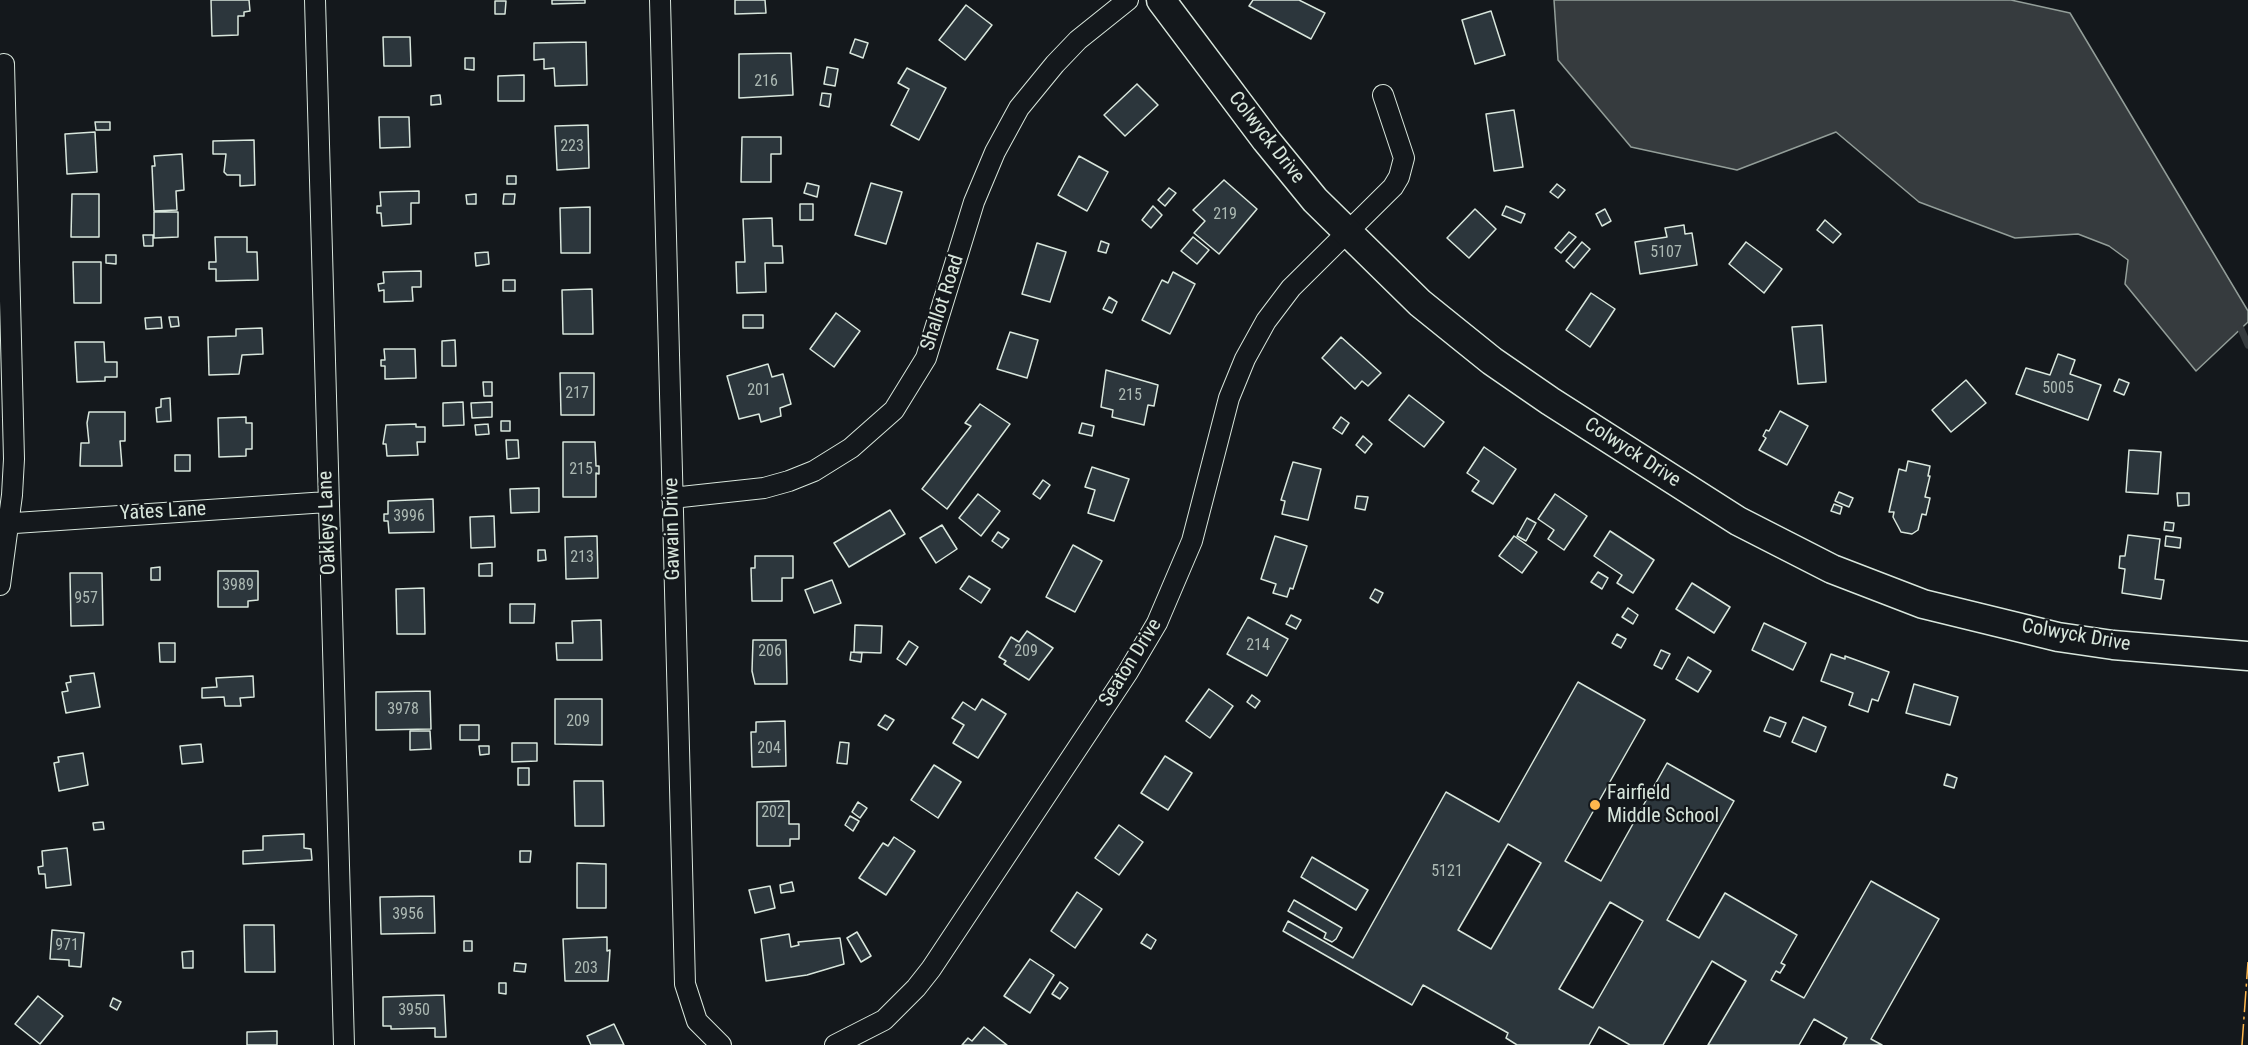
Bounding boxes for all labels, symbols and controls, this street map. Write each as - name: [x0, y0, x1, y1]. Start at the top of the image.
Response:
- house number: 216: [754, 72, 778, 92]
- street label: Colwyck Drive: [1223, 87, 1309, 189]
- house number: 223: [560, 137, 584, 157]
- house number: 219: [1213, 205, 1237, 225]
- house number: 5107: [1650, 243, 1682, 263]
- street label: Shallot Road: [916, 252, 970, 354]
- house number: 5005: [2042, 379, 2074, 399]
- house number: 201: [747, 381, 771, 401]
- house number: 217: [565, 384, 589, 404]
- house number: 215: [1118, 386, 1142, 406]
- street label: Colwyck Drive: [1579, 413, 1685, 493]
- house number: 215: [569, 460, 593, 480]
- street label: Oakleys Lane: [314, 470, 342, 576]
- street label: Gawain Drive: [660, 477, 686, 581]
- street label: Yates Lane: [119, 498, 207, 526]
- house number: 3996: [393, 507, 425, 527]
- house number: 213: [570, 548, 594, 568]
- house number: 3989: [222, 576, 254, 596]
- house number: 957: [74, 589, 98, 609]
- street label: Seaton Drive: [1095, 615, 1167, 711]
- street label: Colwyck Drive: [2020, 615, 2132, 657]
- house number: 214: [1246, 636, 1270, 656]
- house number: 206: [758, 642, 782, 662]
- house number: 209: [1014, 642, 1038, 662]
- house number: 3978: [387, 700, 419, 720]
- house number: 209: [566, 712, 590, 732]
- house number: 204: [757, 739, 781, 759]
- place label: Fairfield Middle School: [1607, 782, 1719, 829]
- marker: Fairfield Middle School: [1588, 798, 1602, 812]
- house number: 202: [761, 803, 785, 823]
- house number: 5121: [1431, 862, 1463, 882]
- house number: 3956: [392, 905, 424, 925]
- house number: 971: [55, 936, 79, 956]
- house number: 203: [574, 959, 598, 979]
- house number: 3950: [398, 1001, 430, 1021]

